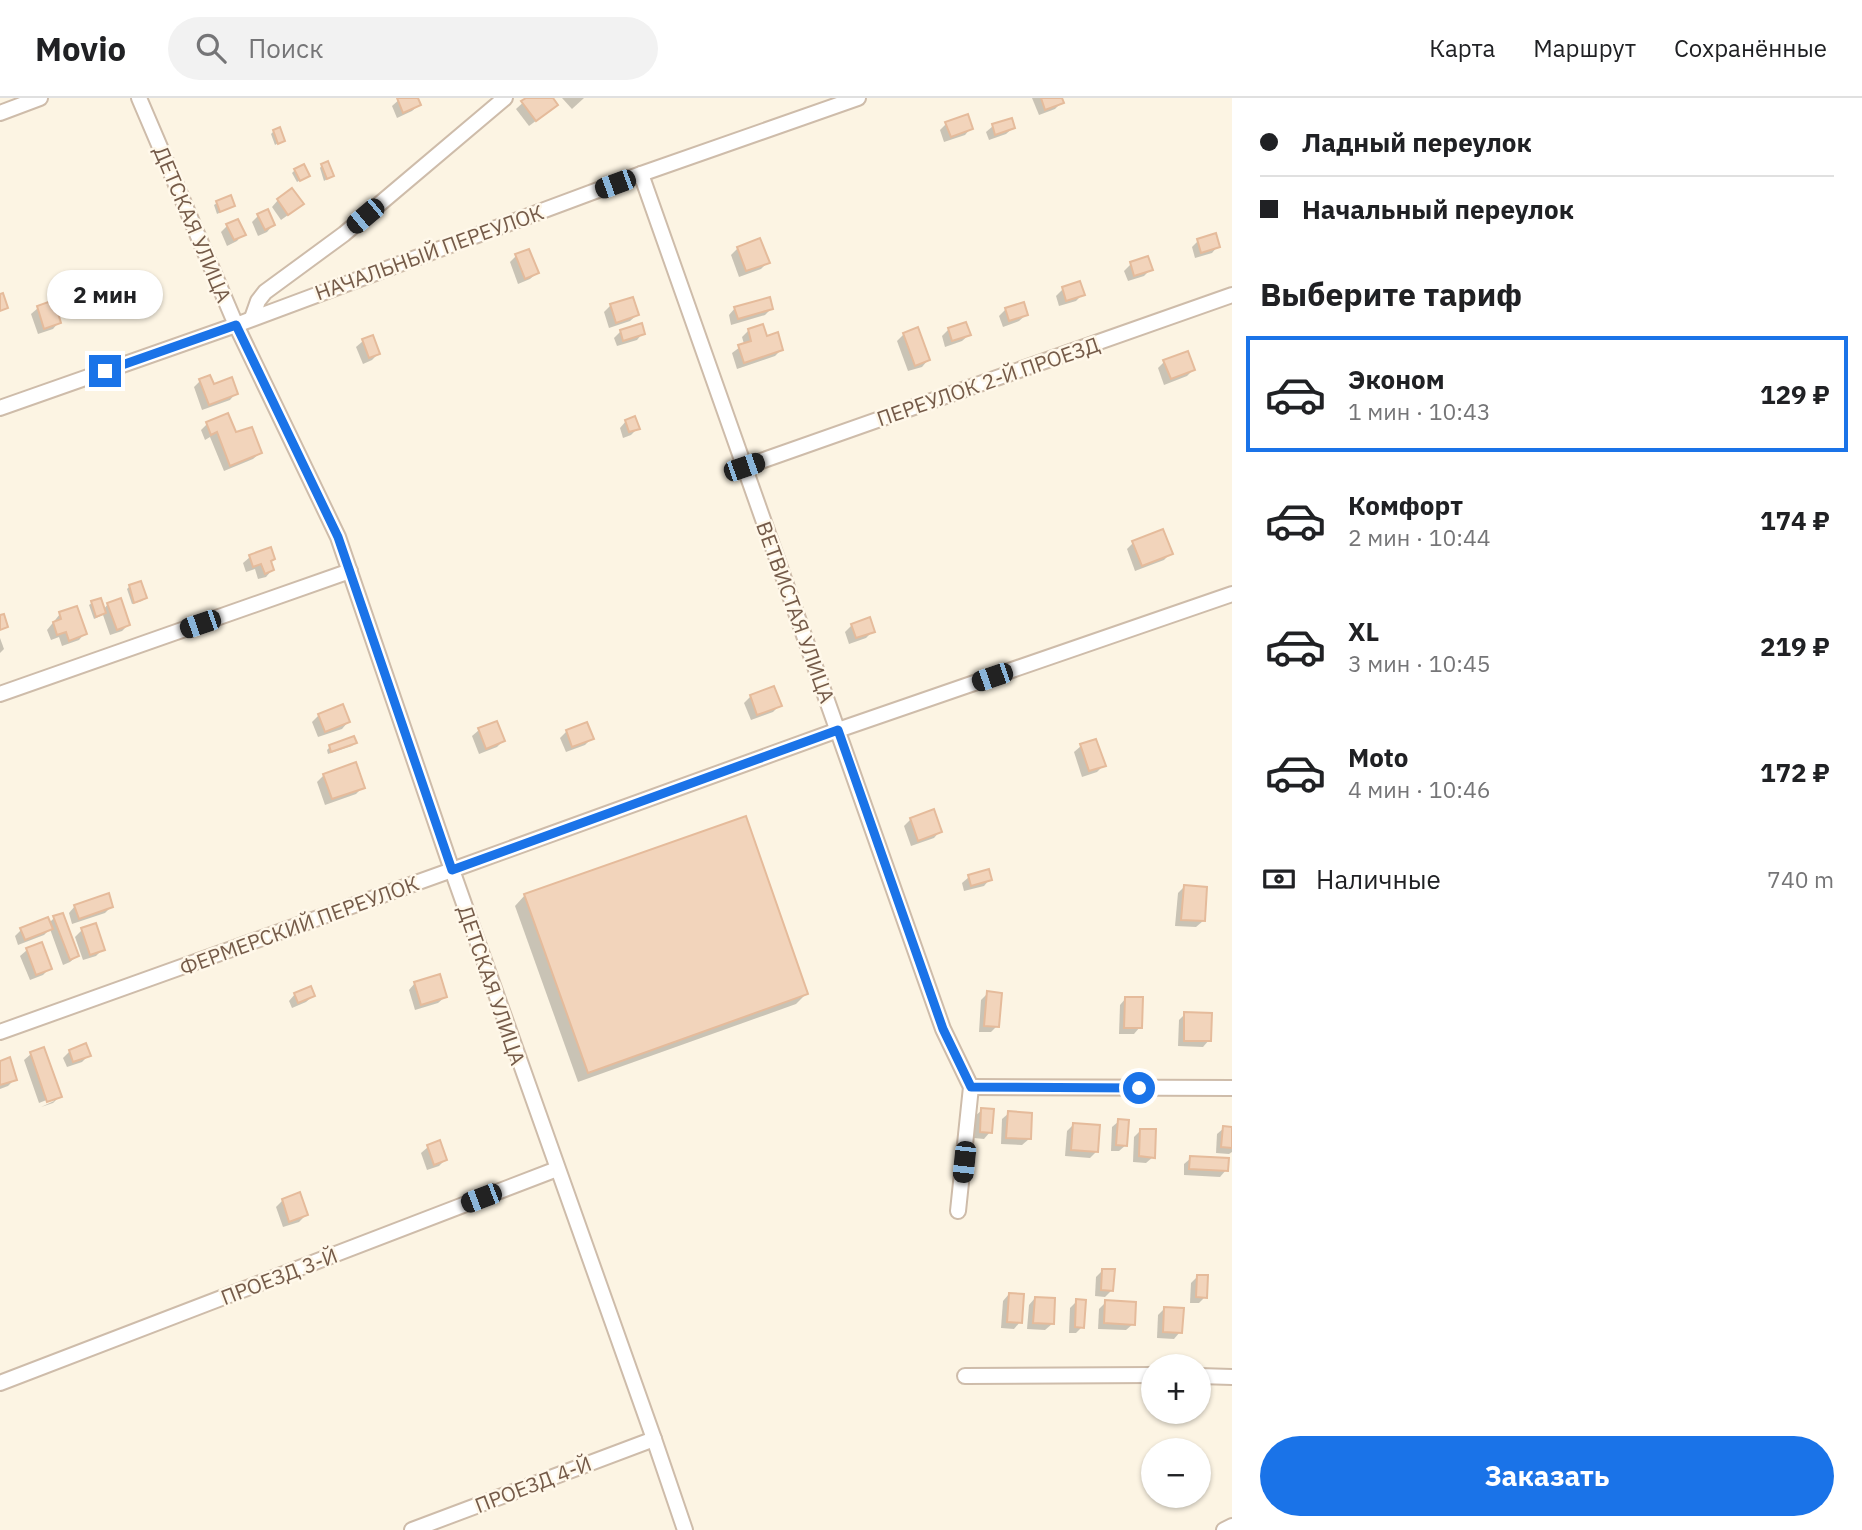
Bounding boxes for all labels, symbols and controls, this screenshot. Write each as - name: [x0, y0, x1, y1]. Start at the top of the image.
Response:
- search box: [168, 17, 658, 80]
- text: Movio: [35, 27, 126, 70]
- icon: search: [192, 29, 230, 67]
- text: Поиск: [248, 31, 323, 65]
- text: Карта: [1429, 32, 1495, 64]
- text: Маршрут: [1533, 32, 1636, 64]
- text: Сохранённые: [1674, 32, 1827, 64]
- text: Ладный переулок: [1302, 125, 1532, 159]
- street label: ДЕТСКАЯ УЛИЦА: [147, 142, 239, 306]
- car: [592, 167, 639, 201]
- text: Начальный переулок: [1302, 192, 1574, 226]
- car: [343, 194, 388, 238]
- street label: НАЧАЛЬНЫЙ ПЕРЕУЛОК: [311, 198, 547, 306]
- callout: 2 мин: [47, 270, 163, 318]
- text: Выберите тариф: [1260, 273, 1522, 315]
- text: 2 мин: [73, 279, 137, 309]
- street label: ПЕРЕУЛОК 2-Й ПРОЕЗД: [873, 330, 1103, 432]
- route end: [89, 355, 121, 387]
- text: Эконом: [1348, 362, 1445, 396]
- icon: car: [1264, 363, 1327, 426]
- text: 129 ₽: [1760, 377, 1830, 411]
- text: 1 мин · 10:43: [1348, 396, 1491, 426]
- car: [721, 450, 768, 484]
- text: Комфорт: [1348, 488, 1463, 522]
- icon: car: [1264, 489, 1327, 552]
- text: 174 ₽: [1760, 503, 1830, 537]
- street label: ВЕТВИСТАЯ УЛИЦА: [750, 517, 842, 707]
- text: 2 мин · 10:44: [1348, 522, 1491, 552]
- car: [177, 607, 224, 641]
- text: XL: [1348, 614, 1379, 648]
- icon: car: [1264, 615, 1327, 678]
- text: 219 ₽: [1760, 629, 1830, 663]
- text: 3 мин · 10:45: [1348, 648, 1491, 678]
- car: [969, 660, 1016, 694]
- text: Moto: [1348, 740, 1408, 774]
- icon: car: [1264, 741, 1327, 804]
- text: 172 ₽: [1760, 755, 1830, 789]
- text: 4 мин · 10:46: [1348, 774, 1491, 804]
- icon: cash: [1260, 860, 1298, 898]
- text: Наличные: [1316, 862, 1441, 896]
- text: 740 m: [1767, 864, 1834, 894]
- street label: ФЕРМЕРСКИЙ ПЕРЕУЛОК: [176, 869, 423, 981]
- street label: ДЕТСКАЯ УЛИЦА: [452, 901, 532, 1069]
- route start: [1123, 1072, 1155, 1104]
- car: [952, 1140, 977, 1184]
- car: [458, 1181, 505, 1215]
- street label: ПРОЕЗД 3-Й: [217, 1241, 341, 1311]
- map controls: [1141, 1354, 1211, 1508]
- button: +: [1141, 1354, 1211, 1424]
- button: Заказать: [1260, 1436, 1834, 1516]
- button: −: [1141, 1438, 1211, 1508]
- street label: ПРОЕЗД 4-Й: [471, 1449, 595, 1519]

